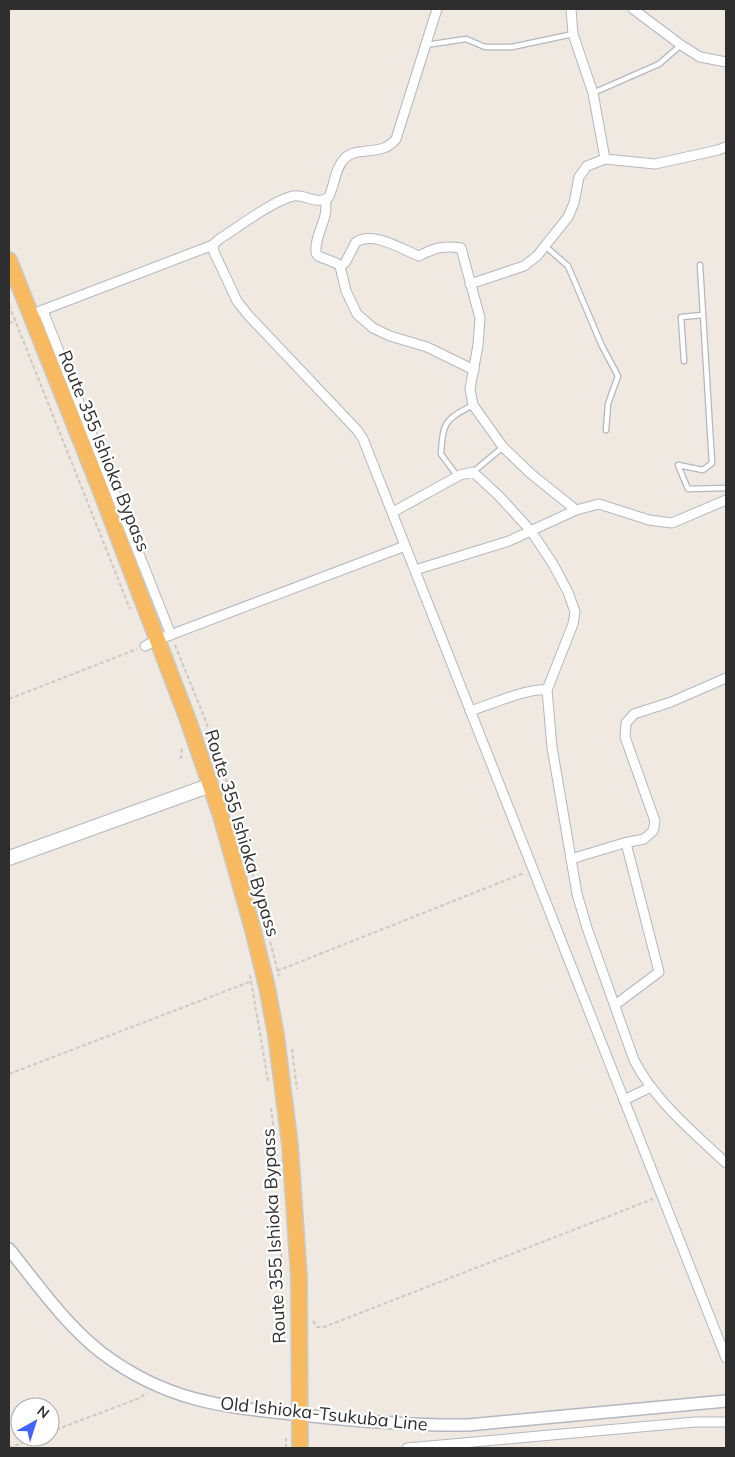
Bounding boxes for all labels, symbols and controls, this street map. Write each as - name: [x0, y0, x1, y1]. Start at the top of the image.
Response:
- street label: Route 355 Ishioka Bypass: [53, 347, 155, 555]
- street label: Route 355 Ishioka Bypass: [200, 727, 285, 939]
- street label: Route 355 Ishioka Bypass: [256, 1128, 291, 1344]
- street label: Old Ishioka-Tsukuba Line: [219, 1391, 429, 1436]
- north arrow: [10, 1397, 60, 1447]
- text: N: [33, 1402, 53, 1422]

